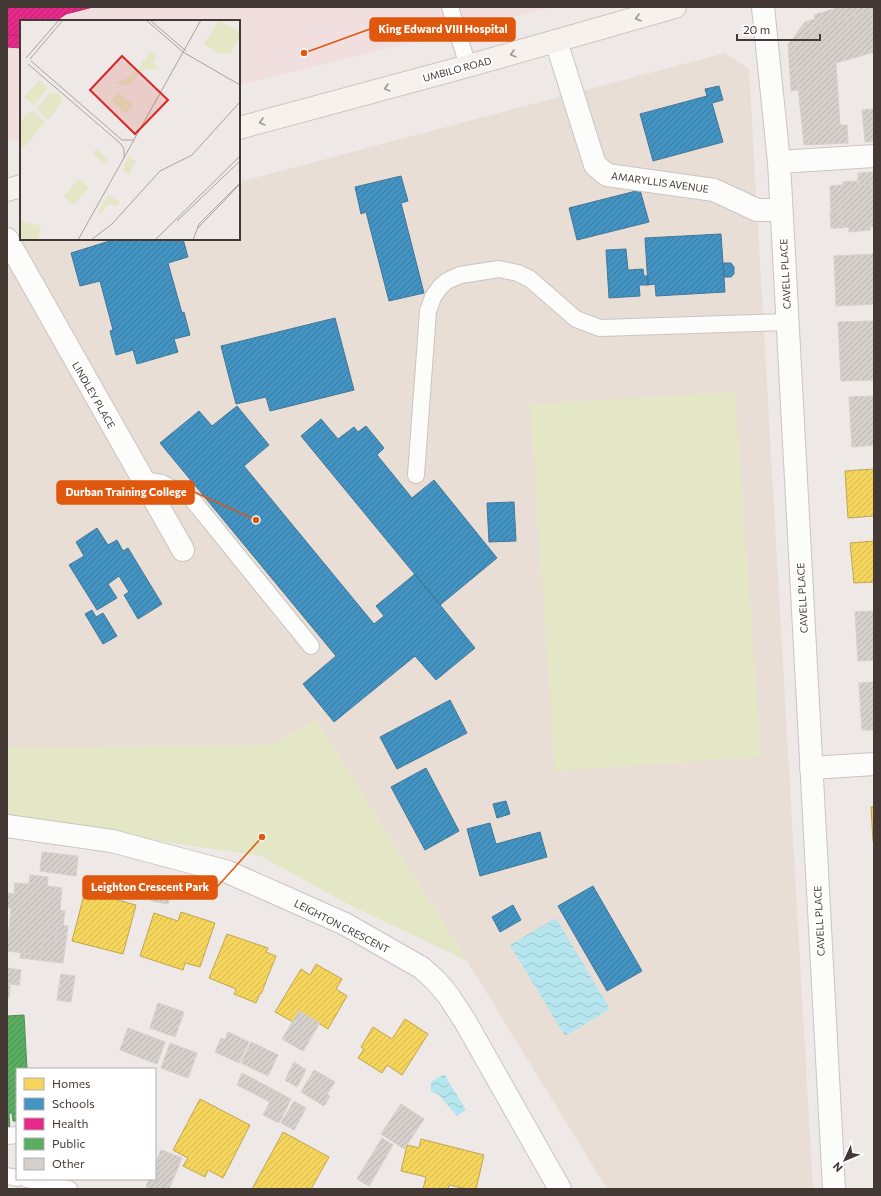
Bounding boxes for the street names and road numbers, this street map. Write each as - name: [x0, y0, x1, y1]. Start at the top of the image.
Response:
- street label: UMBILO ROAD: [421, 54, 493, 84]
- street label: AMARYLLIS AVENUE: [611, 169, 709, 195]
- street label: CAVELL PLACE: [777, 238, 793, 310]
- street label: LINDLEY PLACE: [70, 360, 118, 430]
- street label: CAVELL PLACE: [794, 562, 810, 634]
- street label: CAVELL PLACE: [811, 885, 827, 957]
- street label: LEIGHTON CRESCENT: [292, 897, 392, 955]

